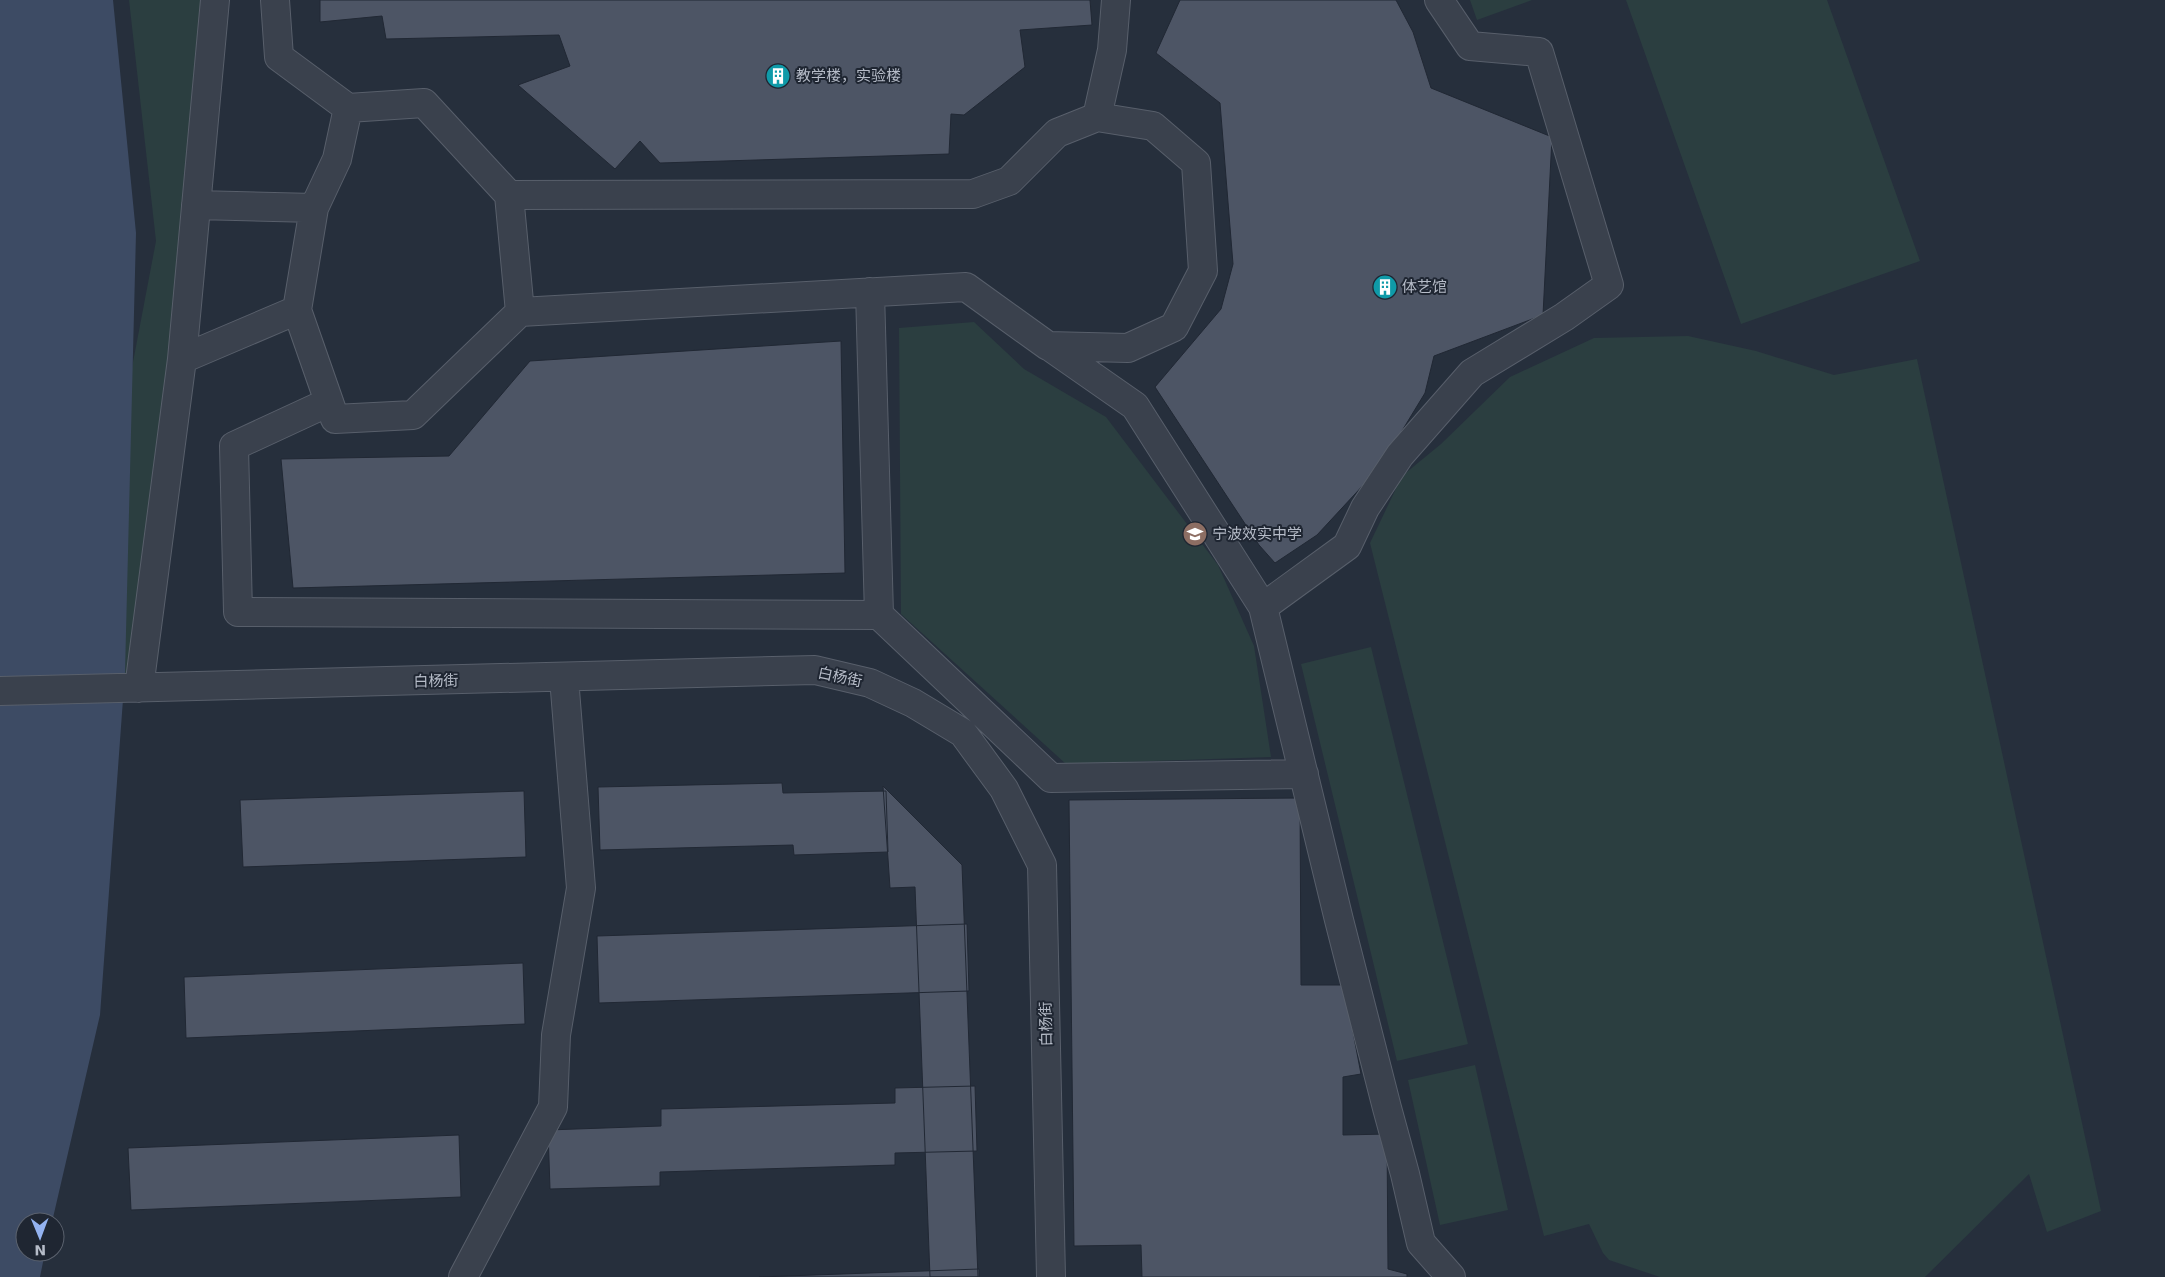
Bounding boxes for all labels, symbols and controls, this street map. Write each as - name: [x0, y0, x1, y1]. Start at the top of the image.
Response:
- building icon: 教学楼，实验楼: [765, 63, 791, 89]
- place label: 教学楼，实验楼: [796, 67, 901, 85]
- building icon: 体艺馆: [1372, 274, 1398, 300]
- place label: 体艺馆: [1402, 278, 1447, 296]
- school or university icon: 宁波效实中学: [1182, 521, 1208, 547]
- place label: 宁波效实中学: [1212, 525, 1302, 543]
- street label: 白杨街: [816, 664, 864, 690]
- street label: 白杨街: [413, 672, 459, 690]
- street label: 白杨街: [1037, 1001, 1055, 1047]
- north arrow: [15, 1212, 65, 1262]
- text: N: [34, 1242, 46, 1258]

